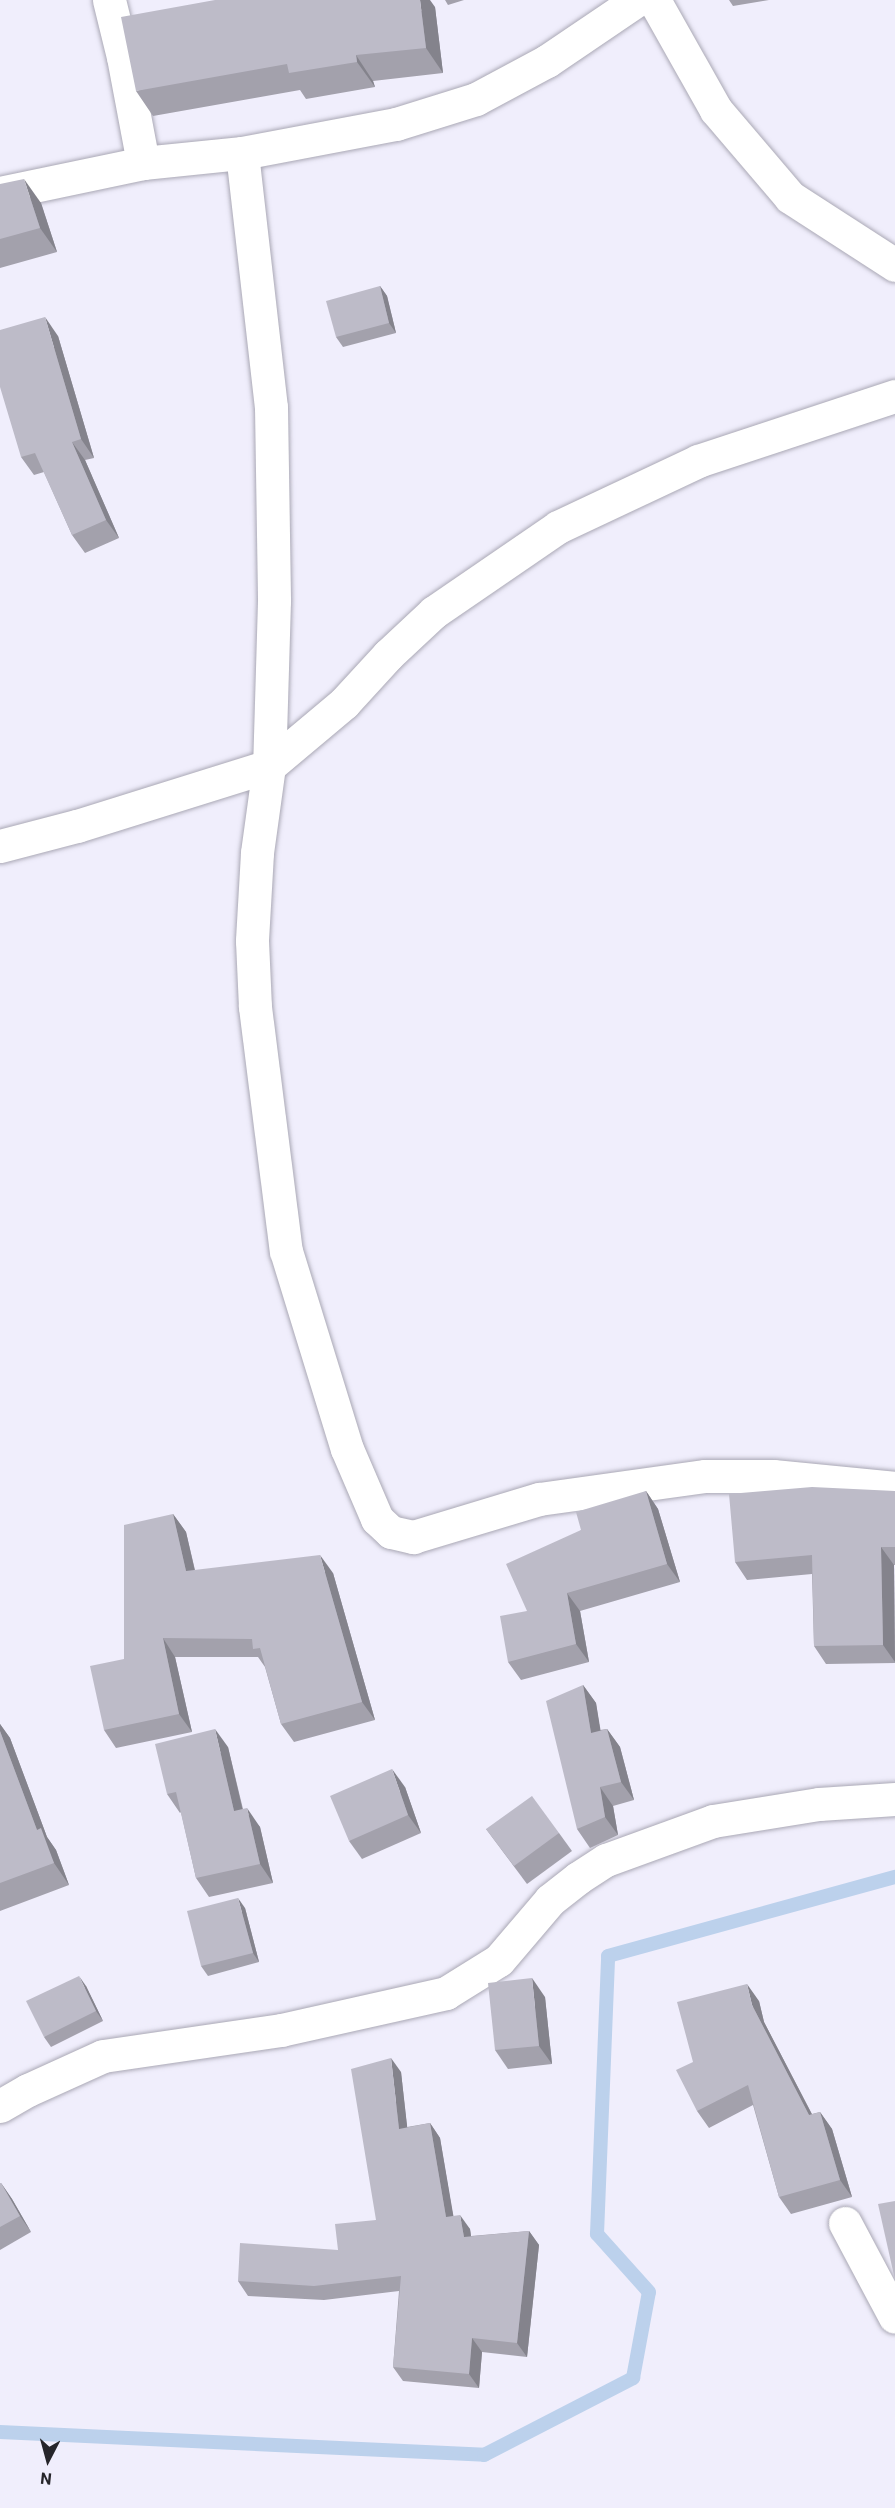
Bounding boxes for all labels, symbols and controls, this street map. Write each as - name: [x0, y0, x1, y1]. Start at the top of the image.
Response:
- north arrow: [18, 2430, 78, 2490]
- text: N: [39, 2468, 53, 2488]

